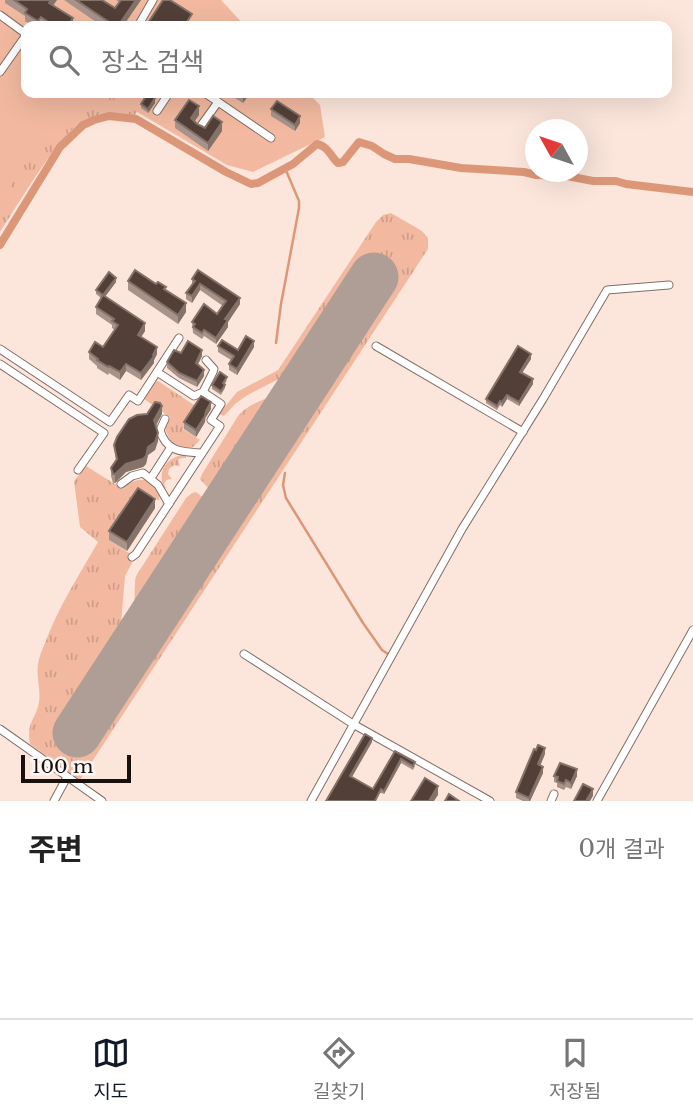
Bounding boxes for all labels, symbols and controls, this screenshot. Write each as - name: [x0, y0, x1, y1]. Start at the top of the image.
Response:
- search box: [21, 21, 672, 98]
- icon: search: [45, 41, 83, 79]
- text: 장소 검색: [101, 46, 204, 78]
- north arrow: [525, 119, 588, 182]
- scale bar: [21, 752, 131, 784]
- text: 100 m: [32, 755, 93, 778]
- text: 주변: [28, 831, 83, 868]
- text: 0개 결과: [578, 835, 665, 863]
- tab: 지도: [92, 1034, 130, 1103]
- tab: 길찾기: [313, 1034, 365, 1103]
- tab: 저장됨: [549, 1034, 601, 1103]

